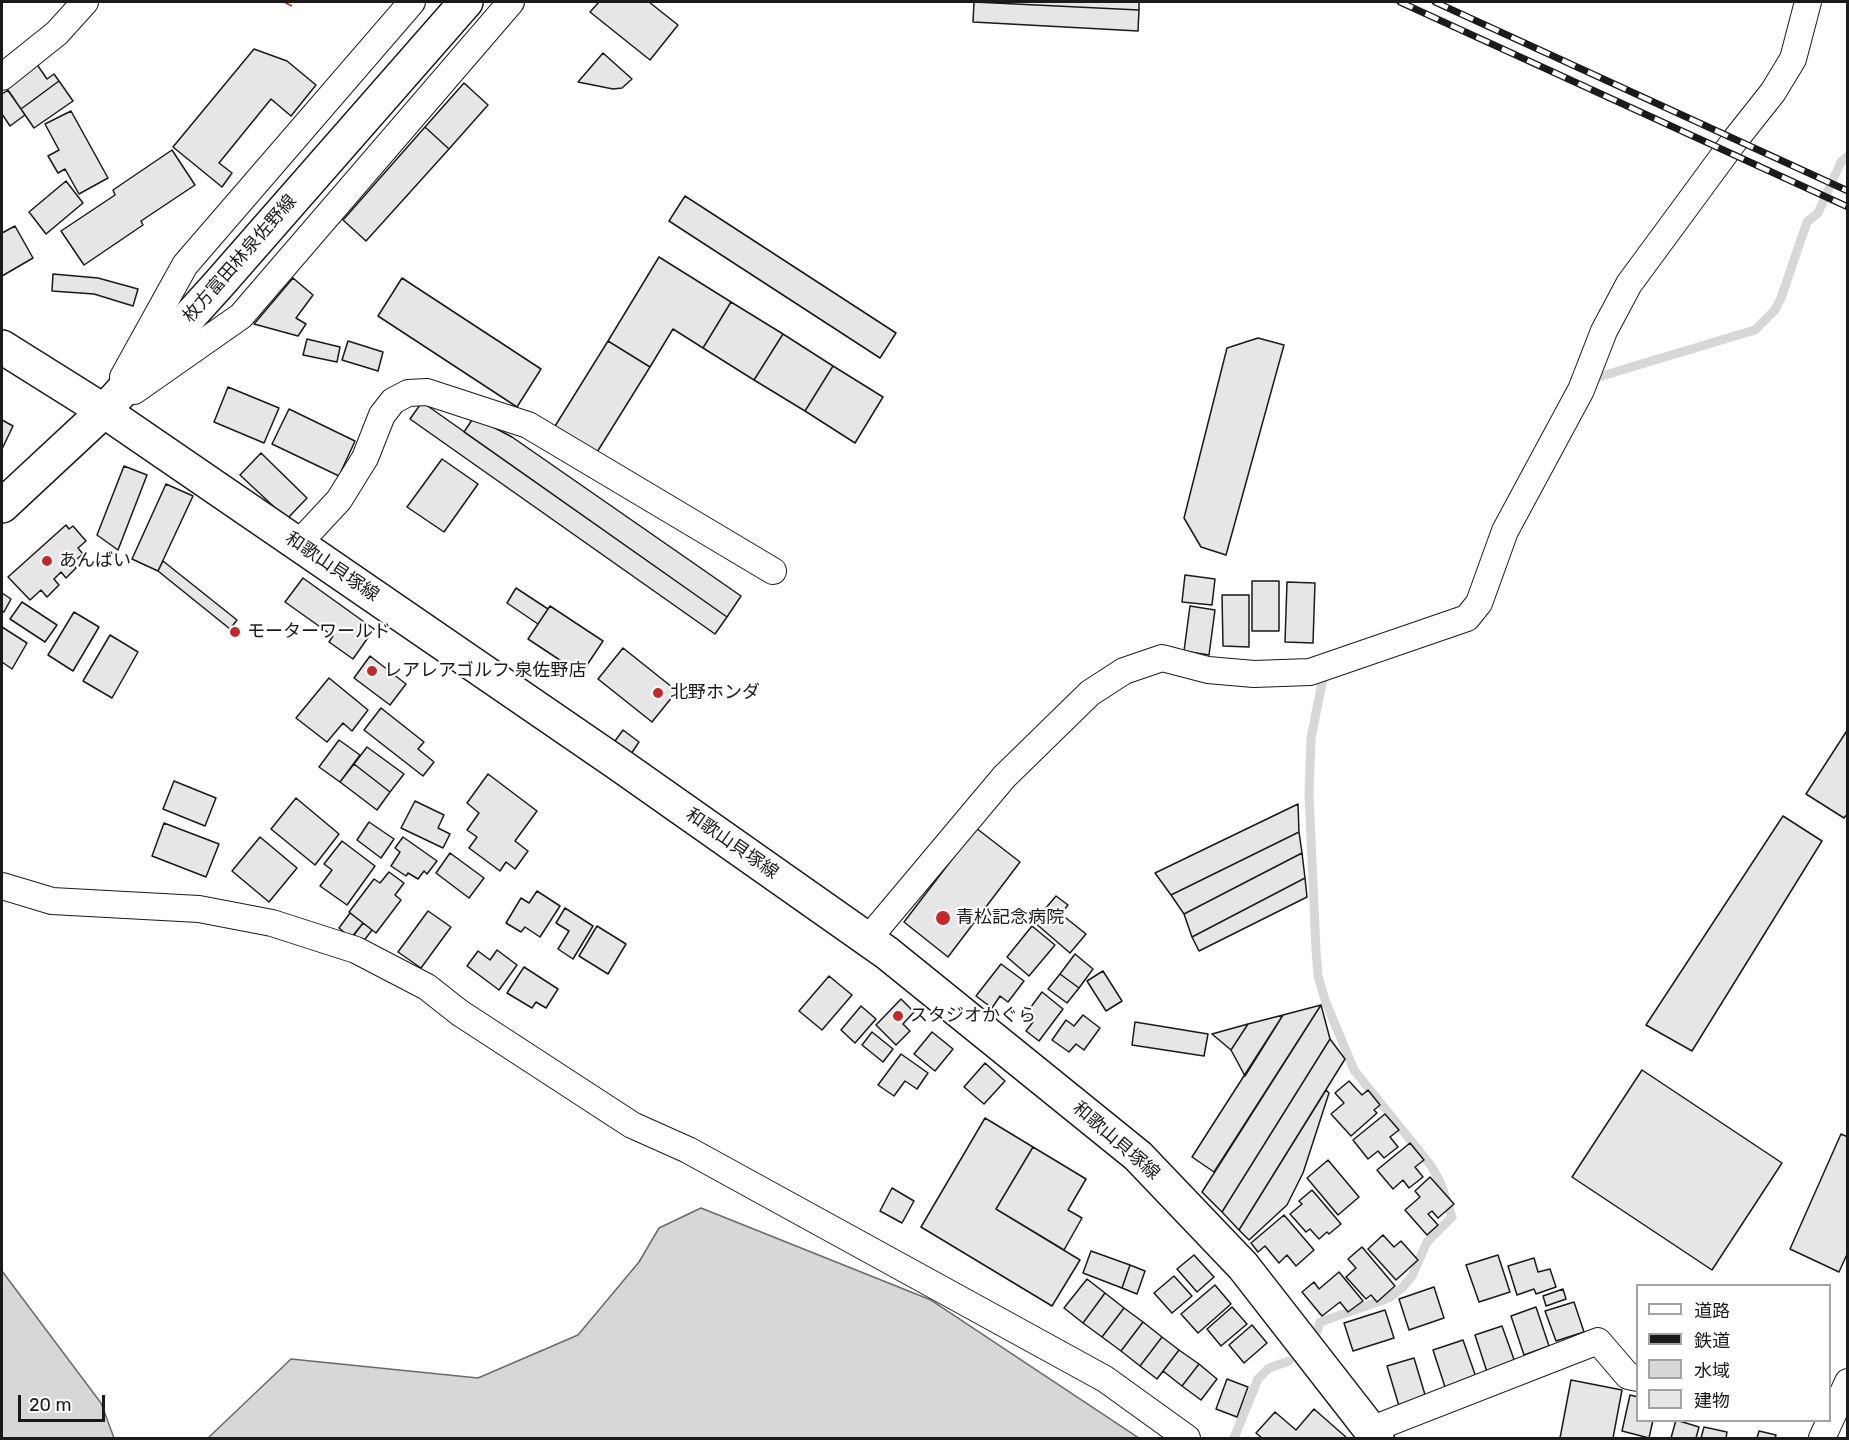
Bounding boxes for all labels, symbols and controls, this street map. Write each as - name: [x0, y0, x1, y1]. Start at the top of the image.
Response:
- street label: 枚方富田林泉佐野線: [179, 191, 301, 327]
- street label: 和歌山貝塚線: [281, 528, 383, 606]
- place label: あんばい: [59, 550, 131, 572]
- marker: あんばい: [40, 554, 54, 568]
- place label: モーターワールド: [247, 621, 391, 643]
- marker: モーターワールド: [228, 625, 242, 639]
- place label: レアレアゴルフ 泉佐野店: [384, 660, 586, 682]
- marker: レアレアゴルフ 泉佐野店: [365, 664, 379, 678]
- place label: 北野ホンダ: [670, 682, 760, 704]
- marker: 北野ホンダ: [651, 686, 665, 700]
- street label: 和歌山貝塚線: [682, 804, 782, 884]
- place label: 青松記念病院: [956, 907, 1064, 929]
- marker: 青松記念病院: [934, 909, 952, 927]
- place label: スタジオかぐら: [910, 1005, 1036, 1027]
- marker: スタジオかぐら: [891, 1009, 905, 1023]
- street label: 和歌山貝塚線: [1068, 1097, 1164, 1185]
- legend: [1636, 1284, 1831, 1422]
- text: 道路: [1694, 1300, 1730, 1322]
- text: 鉄道: [1694, 1330, 1730, 1352]
- text: 水域: [1694, 1360, 1730, 1382]
- scale bar: [21, 1383, 108, 1421]
- text: 建物: [1694, 1390, 1730, 1412]
- text: 20 m: [29, 1394, 71, 1416]

